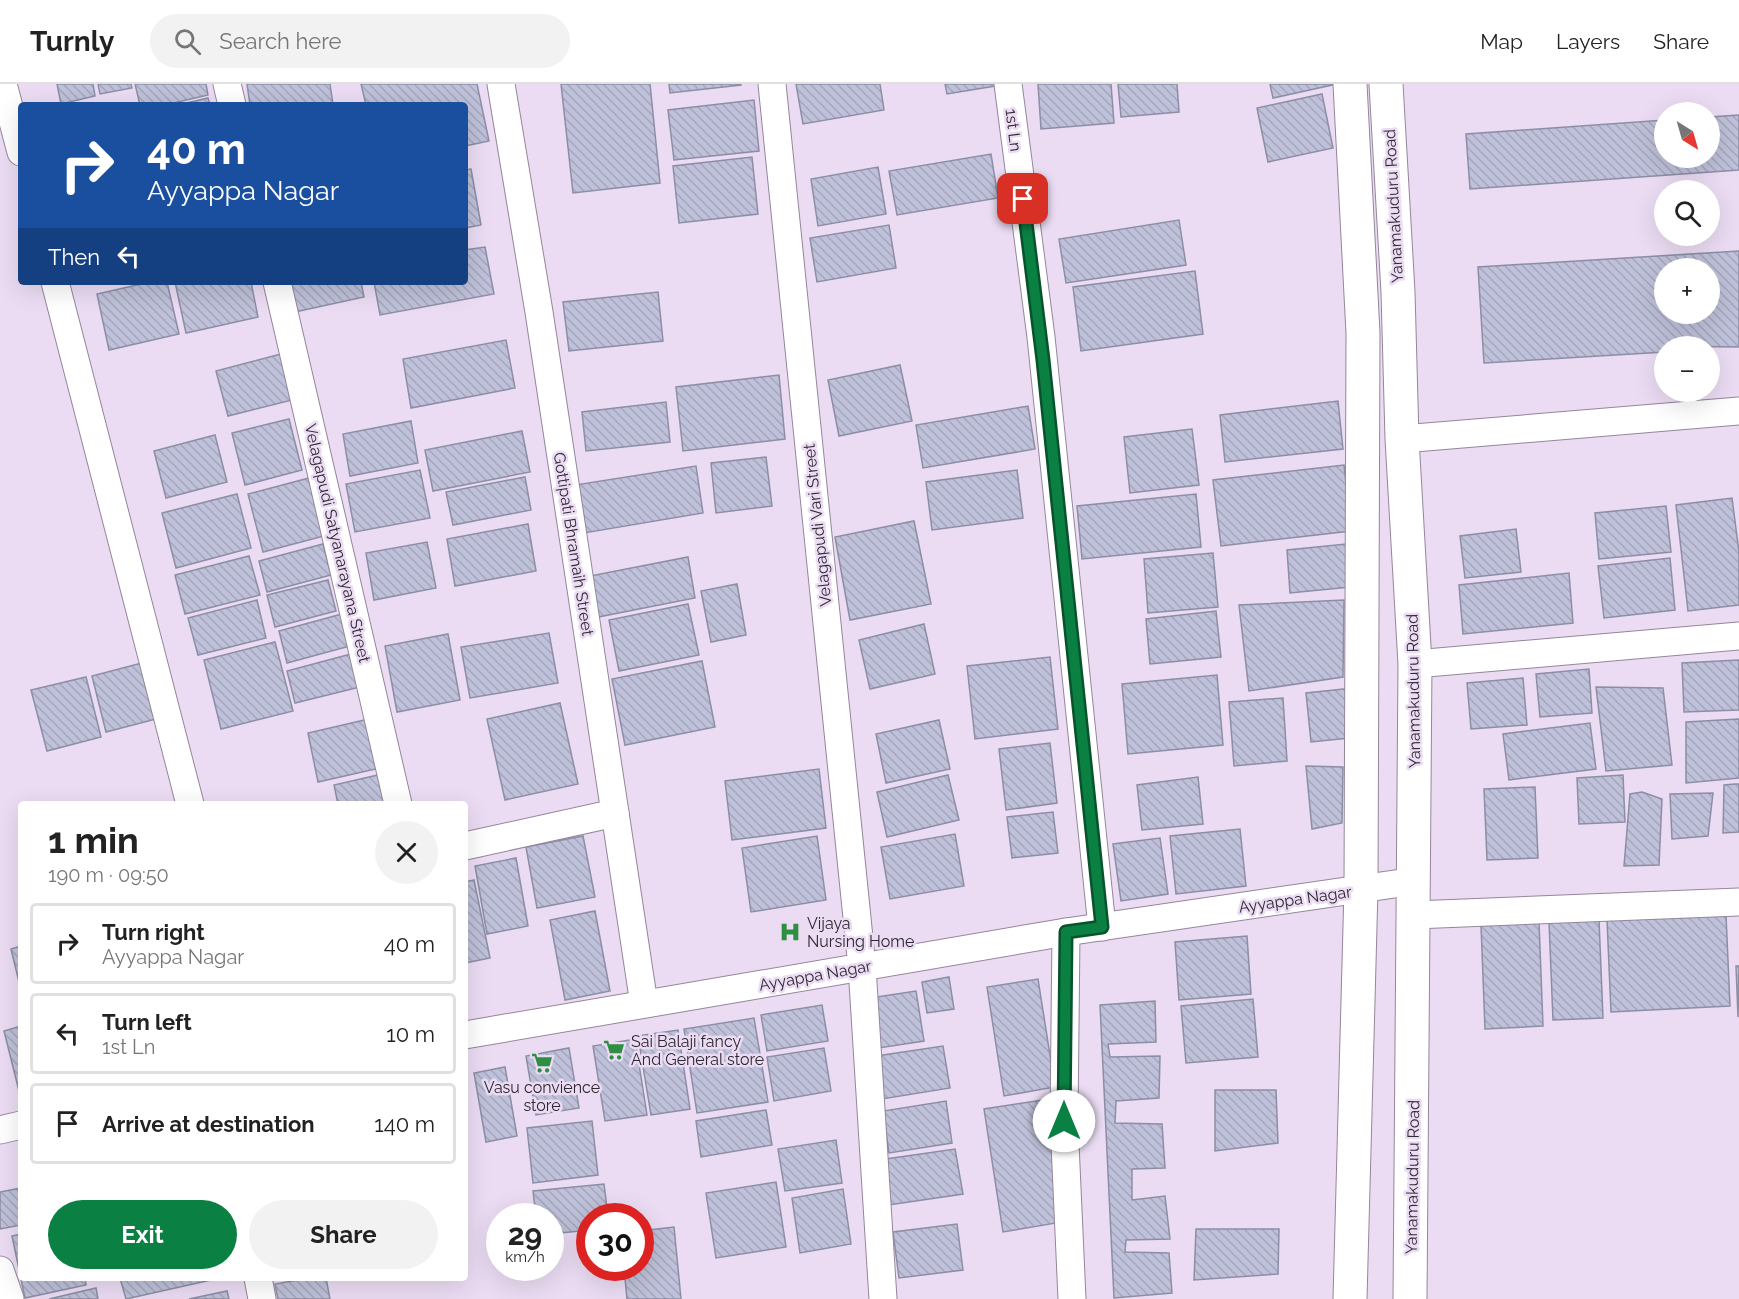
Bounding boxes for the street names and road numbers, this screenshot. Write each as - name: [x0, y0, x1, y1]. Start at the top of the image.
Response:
- street label: 1st Ln: [1001, 108, 1026, 152]
- street label: Yanamakuduru Road: [1380, 128, 1407, 283]
- street label: Velagapudi Satyanarayana Street: [301, 422, 374, 665]
- street label: Velagapudi Vari Street: [799, 442, 835, 607]
- street label: Gottipati Bhramaih Street: [550, 451, 597, 638]
- street label: Yanamakuduru Road: [1403, 614, 1424, 768]
- street label: Ayyappa Nagar: [1237, 882, 1353, 917]
- street label: Ayyappa Nagar: [757, 956, 873, 995]
- street label: Yanamakuduru Road: [1402, 1100, 1423, 1254]

